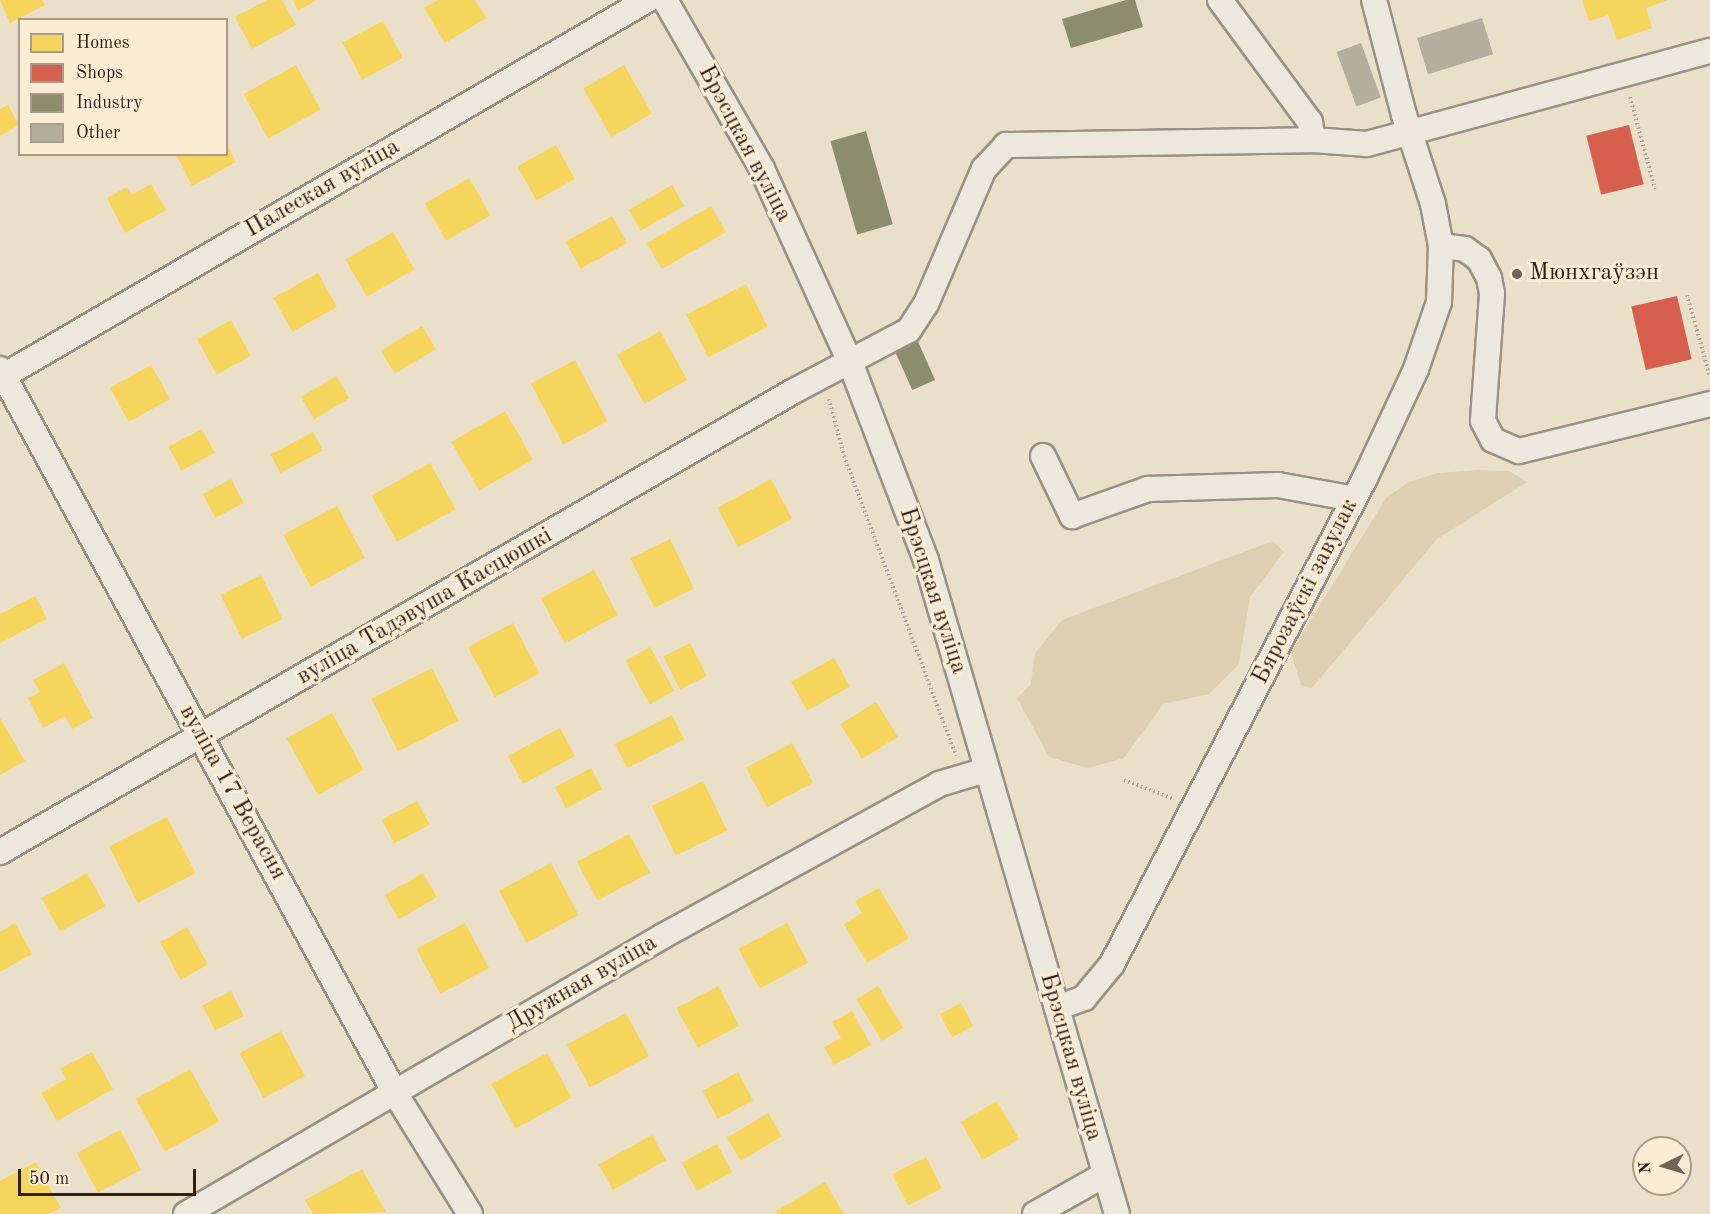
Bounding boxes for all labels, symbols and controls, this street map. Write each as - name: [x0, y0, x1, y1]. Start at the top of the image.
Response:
- legend: [18, 18, 228, 156]
- text: Homes: [76, 34, 130, 52]
- street label: Брэсцкая вуліца: [691, 61, 797, 227]
- text: Shops: [76, 64, 123, 82]
- text: Industry: [76, 94, 143, 112]
- text: Other: [76, 124, 120, 142]
- street label: Палеская вуліца: [240, 133, 406, 245]
- place label: Мюнхгаўзэн: [1529, 260, 1659, 288]
- marker: Мюнхгаўзэн: [1510, 267, 1524, 281]
- street label: Бярозаўскі завулак: [1247, 494, 1365, 690]
- street label: Брэсцкая вуліца: [892, 504, 972, 678]
- street label: вуліца Тадэвуша Касцюшкі: [292, 522, 558, 692]
- street label: вуліца 17 Верасня: [172, 700, 292, 886]
- street label: Дружная вуліца: [501, 929, 663, 1039]
- street label: Брэсцкая вуліца: [1032, 970, 1108, 1144]
- north arrow: [1632, 1136, 1692, 1196]
- scale bar: [21, 1157, 200, 1195]
- text: N: [1638, 1161, 1655, 1174]
- text: 50 m: [29, 1170, 69, 1188]

